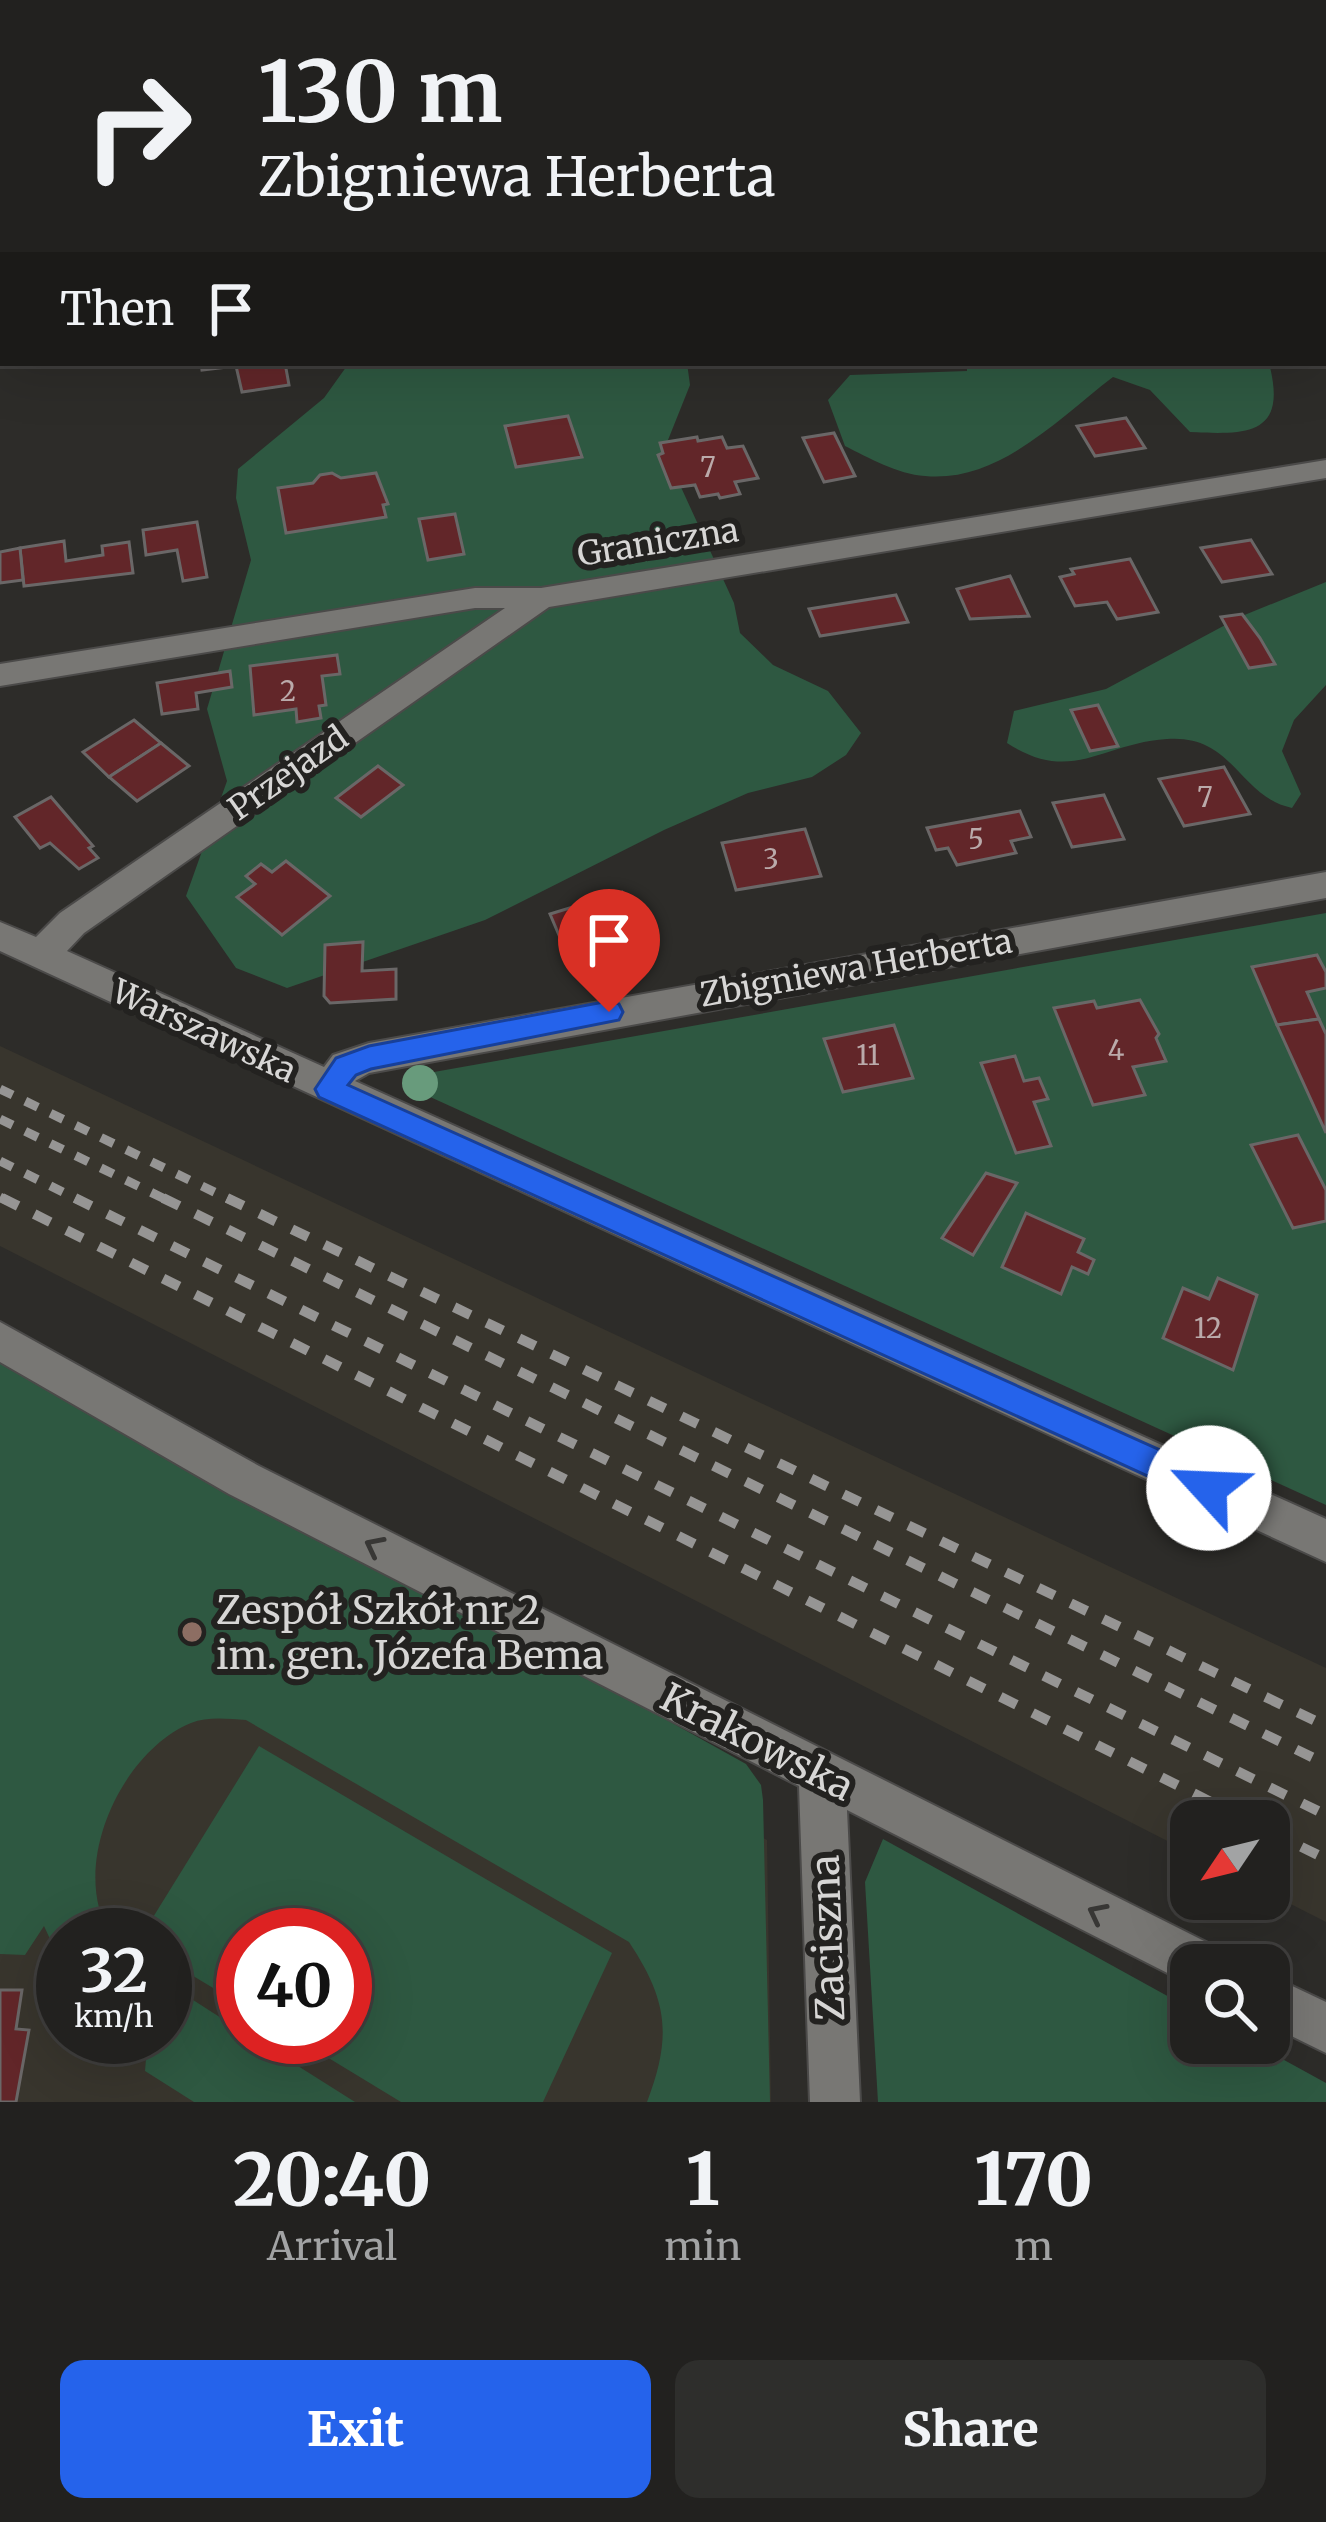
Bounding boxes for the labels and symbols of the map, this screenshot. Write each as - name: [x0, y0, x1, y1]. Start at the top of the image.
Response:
- house number: 7: [700, 450, 716, 484]
- street label: Graniczna: [575, 509, 741, 575]
- house number: 2: [280, 674, 296, 708]
- street label: Przejazd: [220, 717, 356, 829]
- house number: 7: [1197, 780, 1213, 814]
- house number: 5: [968, 822, 984, 856]
- house number: 3: [763, 842, 779, 876]
- pin: [558, 889, 660, 1012]
- street label: Zbigniewa Herberta: [697, 920, 1015, 1016]
- street label: Warszawska: [105, 970, 303, 1091]
- house number: 4: [1108, 1033, 1125, 1067]
- house number: 11: [856, 1038, 880, 1072]
- house number: 12: [1194, 1311, 1222, 1345]
- position arrow: [1146, 1425, 1272, 1551]
- one-way arrow: [365, 1538, 387, 1561]
- place label: Zespół Szkół nr 2 im. gen. Józefa Bema: [216, 1586, 604, 1680]
- marker: Zespół Szkół nr 2 im. gen. Józefa Bema: [179, 1619, 205, 1645]
- street label: Krakowska: [652, 1673, 862, 1811]
- north arrow: [1170, 1800, 1290, 1920]
- street label: Zaciszna: [801, 1854, 855, 2022]
- one-way arrow: [1087, 1904, 1109, 1927]
- speed limit sign: 40: [216, 1908, 372, 2064]

